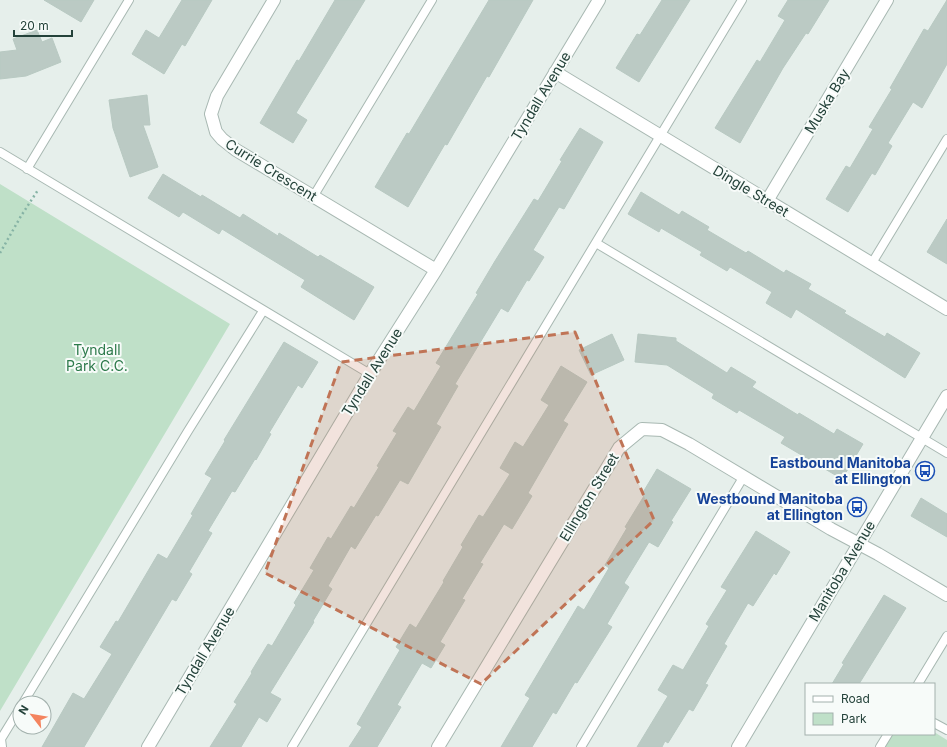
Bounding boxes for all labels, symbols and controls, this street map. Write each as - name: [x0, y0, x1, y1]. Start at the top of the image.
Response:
- scale bar: [14, 12, 72, 38]
- text: 20 m: [20, 18, 49, 33]
- street label: Tyndall Avenue: [507, 48, 574, 143]
- street label: Muska Bay: [801, 65, 853, 136]
- street label: Currie Crescent: [222, 135, 321, 205]
- street label: Dingle Street: [710, 161, 793, 220]
- street label: Tyndall Avenue: [338, 325, 405, 419]
- park label: Tyndall Park C.C.: [66, 341, 128, 374]
- street label: Ellington Street: [556, 449, 622, 544]
- place label: Eastbound Manitoba at Ellington: [770, 454, 911, 487]
- bus stop icon: Eastbound Manitoba at Ellington: [914, 460, 936, 482]
- place label: Westbound Manitoba at Ellington: [696, 490, 843, 523]
- bus stop icon: Westbound Manitoba at Ellington: [846, 496, 868, 518]
- street label: Manitoba Avenue: [805, 517, 878, 624]
- street label: Tyndall Avenue: [171, 603, 238, 698]
- legend: [805, 683, 935, 735]
- text: Road: [841, 691, 870, 706]
- north arrow: [12, 695, 52, 735]
- text: N: [15, 703, 32, 717]
- text: Park: [841, 711, 867, 726]

